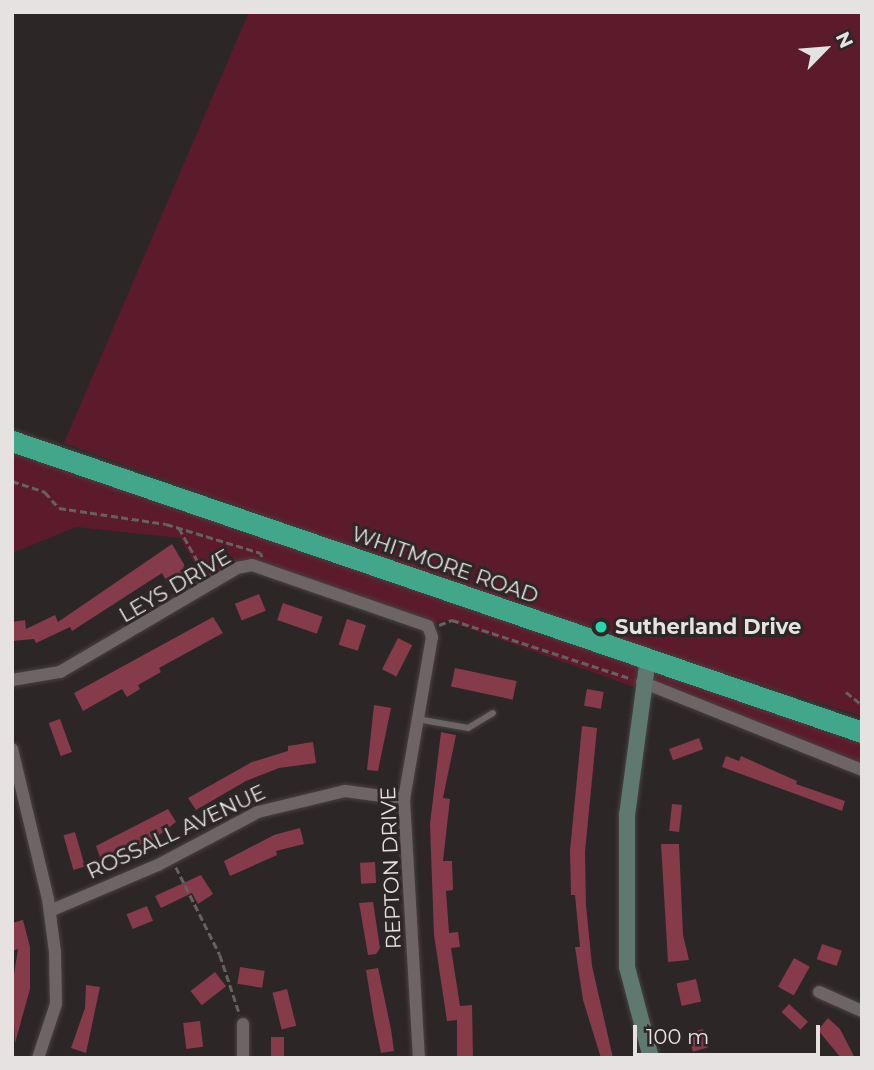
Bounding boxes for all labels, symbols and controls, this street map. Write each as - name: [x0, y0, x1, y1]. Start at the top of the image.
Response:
- north arrow: [790, 14, 860, 84]
- text: N: [831, 28, 858, 52]
- street label: WHITMORE ROAD: [348, 521, 542, 609]
- street label: LEYS DRIVE: [115, 544, 235, 628]
- place label: Sutherland Drive: [615, 614, 801, 640]
- marker: Sutherland Drive: [593, 619, 609, 635]
- street label: ROSSALL AVENUE: [83, 780, 269, 884]
- street label: REPTON DRIVE: [376, 786, 406, 950]
- scale bar: [636, 1010, 823, 1054]
- text: 100 m: [646, 1024, 709, 1049]

